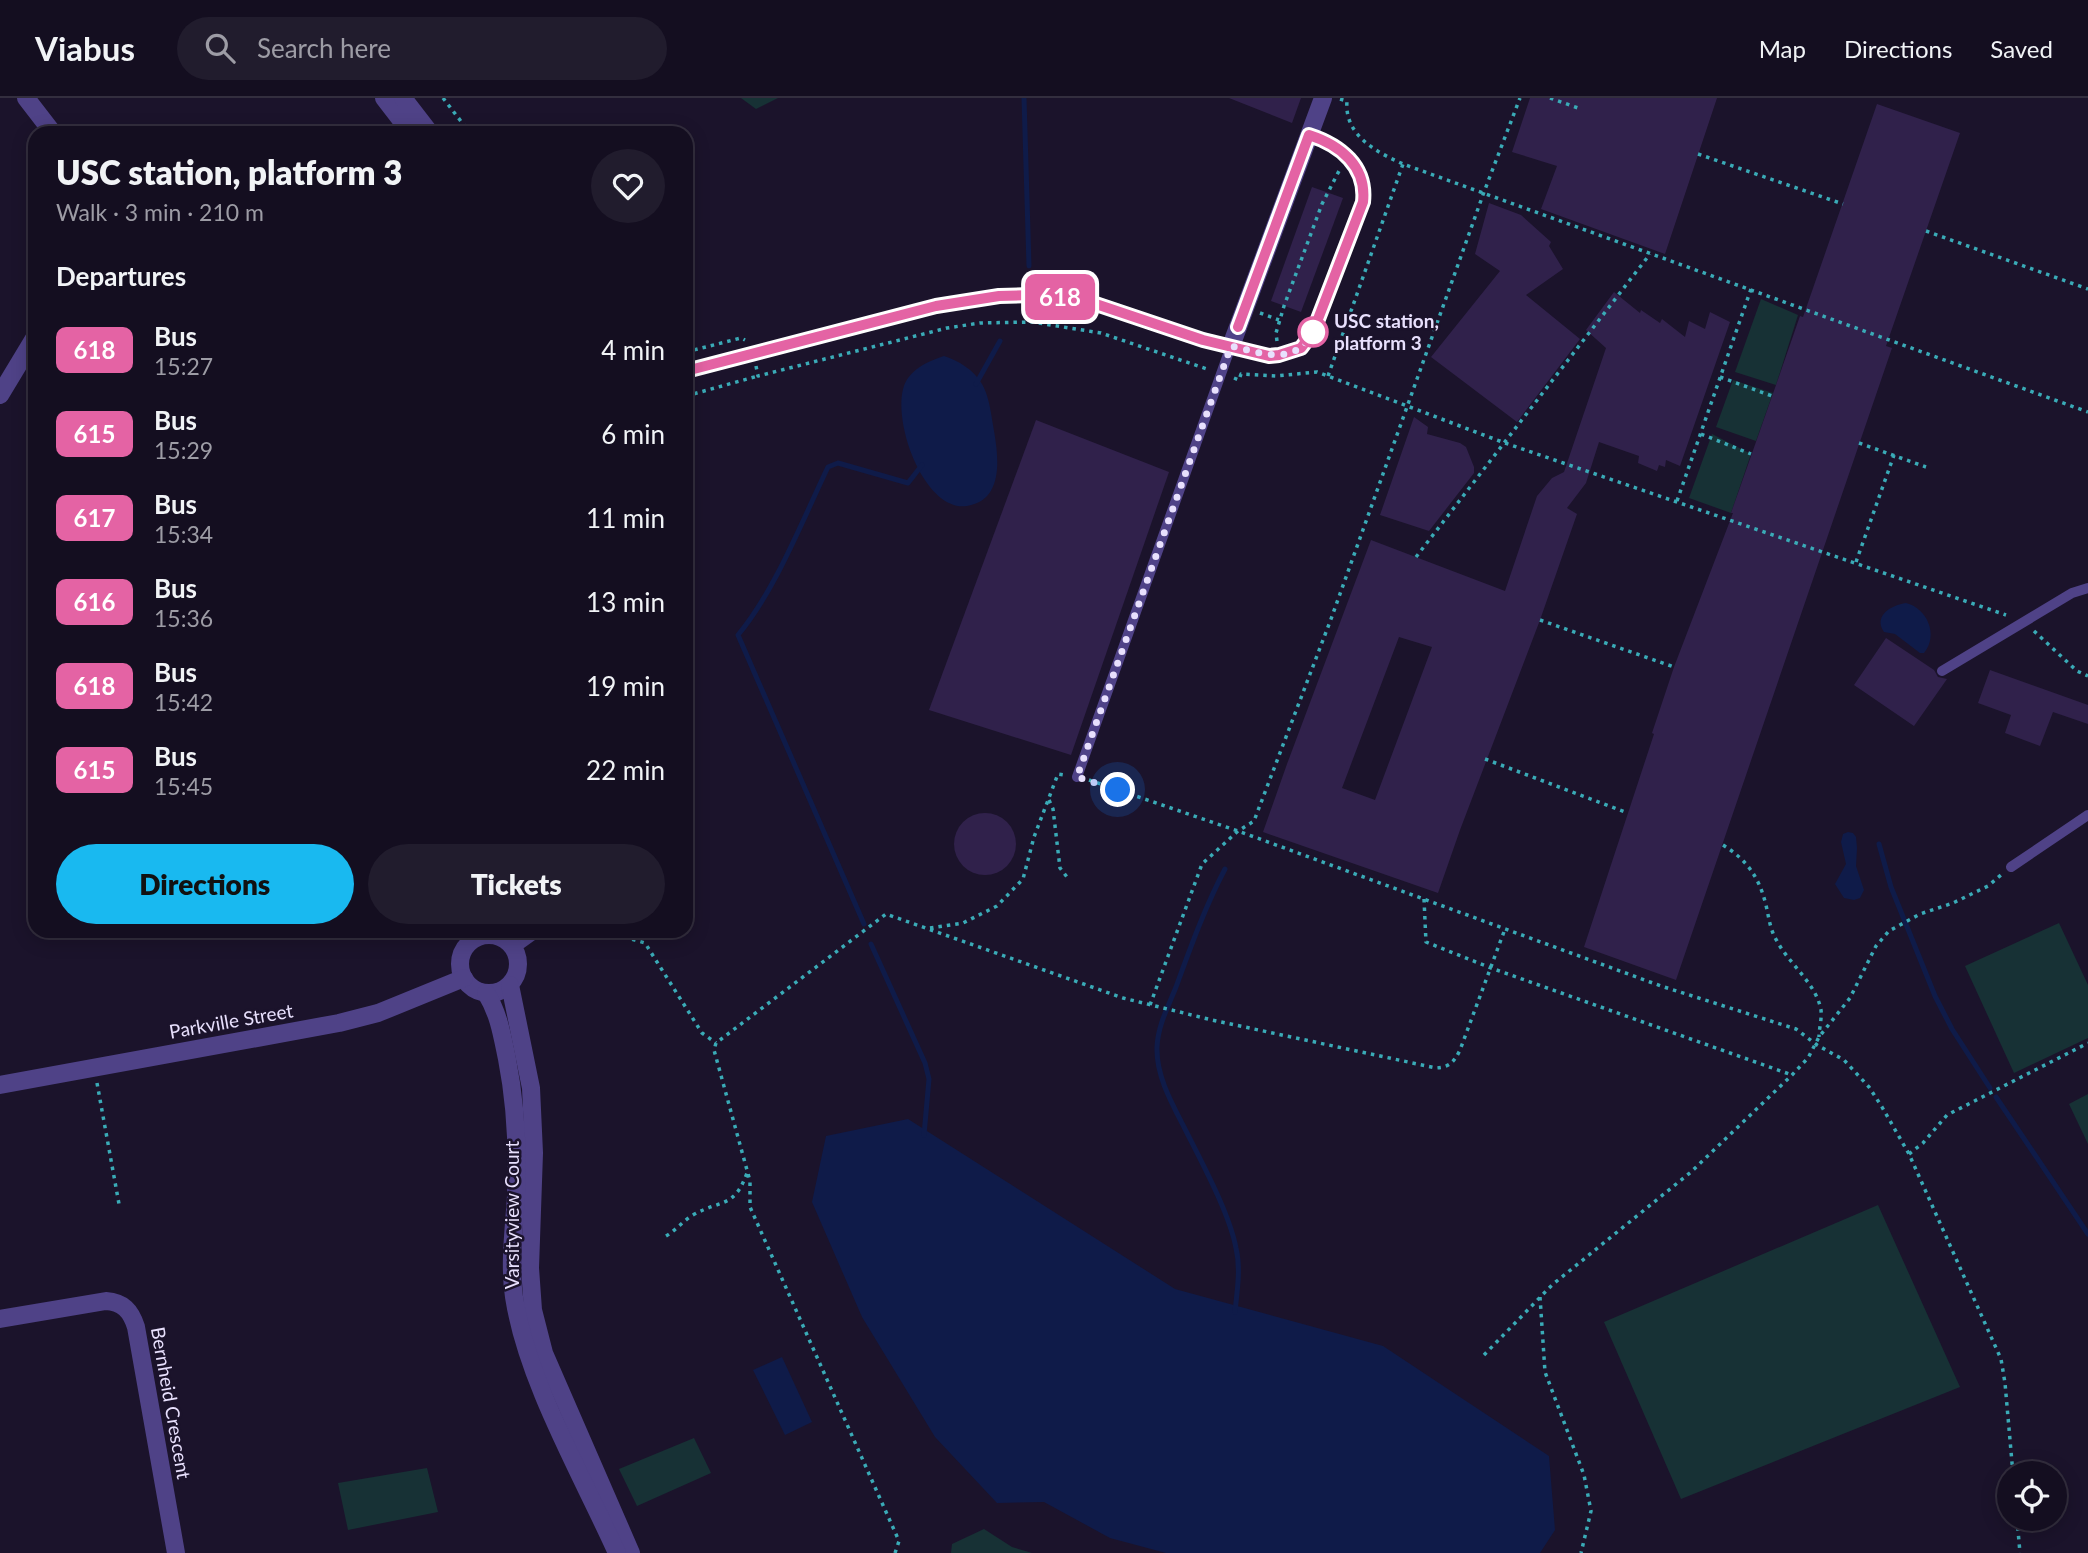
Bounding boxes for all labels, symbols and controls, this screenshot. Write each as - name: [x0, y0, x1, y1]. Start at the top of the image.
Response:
- search box: [177, 17, 667, 80]
- text: Viabus: [35, 28, 135, 68]
- icon: search: [201, 29, 239, 67]
- text: Search here: [257, 32, 391, 64]
- text: Map: [1759, 34, 1806, 63]
- text: Directions: [1844, 34, 1952, 63]
- text: Saved: [1990, 34, 2053, 63]
- button: heart: [591, 149, 665, 223]
- text: USC station, platform 3: [56, 152, 402, 192]
- text: Walk · 3 min · 210 m: [56, 198, 264, 226]
- text: Departures: [56, 260, 186, 292]
- line badge: 618: [1020, 274, 1100, 320]
- text: 618: [1039, 282, 1081, 311]
- place label: USC station, platform 3: [1334, 309, 1439, 354]
- marker: USC station, platform 3: [1298, 317, 1328, 347]
- text: Bus: [154, 320, 197, 352]
- text: 4 min: [601, 334, 665, 366]
- text: 618: [74, 335, 115, 364]
- text: 15:27: [154, 352, 213, 380]
- text: Bus: [154, 404, 197, 436]
- text: 6 min: [601, 418, 665, 450]
- text: 615: [74, 419, 115, 448]
- text: 15:29: [154, 436, 213, 464]
- text: Bus: [154, 488, 197, 520]
- text: 11 min: [586, 502, 665, 534]
- text: 617: [74, 503, 115, 532]
- text: 15:34: [154, 520, 213, 548]
- text: Bus: [154, 572, 197, 604]
- text: 13 min: [586, 586, 665, 618]
- text: 616: [74, 587, 115, 616]
- text: 15:36: [154, 604, 213, 632]
- text: Bus: [154, 656, 197, 688]
- text: 19 min: [586, 670, 665, 702]
- text: 618: [74, 671, 115, 700]
- text: 15:42: [154, 688, 213, 716]
- text: Bus: [154, 740, 197, 772]
- text: 22 min: [586, 754, 665, 786]
- text: 615: [74, 755, 115, 784]
- text: 15:45: [154, 772, 213, 800]
- your location: [1100, 772, 1135, 807]
- button: Directions: [56, 844, 354, 924]
- button: Tickets: [368, 844, 665, 924]
- street label: Parkville Street: [167, 998, 295, 1043]
- street label: Varsityview Court: [500, 1141, 523, 1289]
- street label: Bernheid Crescent: [147, 1325, 196, 1481]
- map controls: [1997, 1461, 2067, 1531]
- button: locate: [1997, 1461, 2067, 1531]

